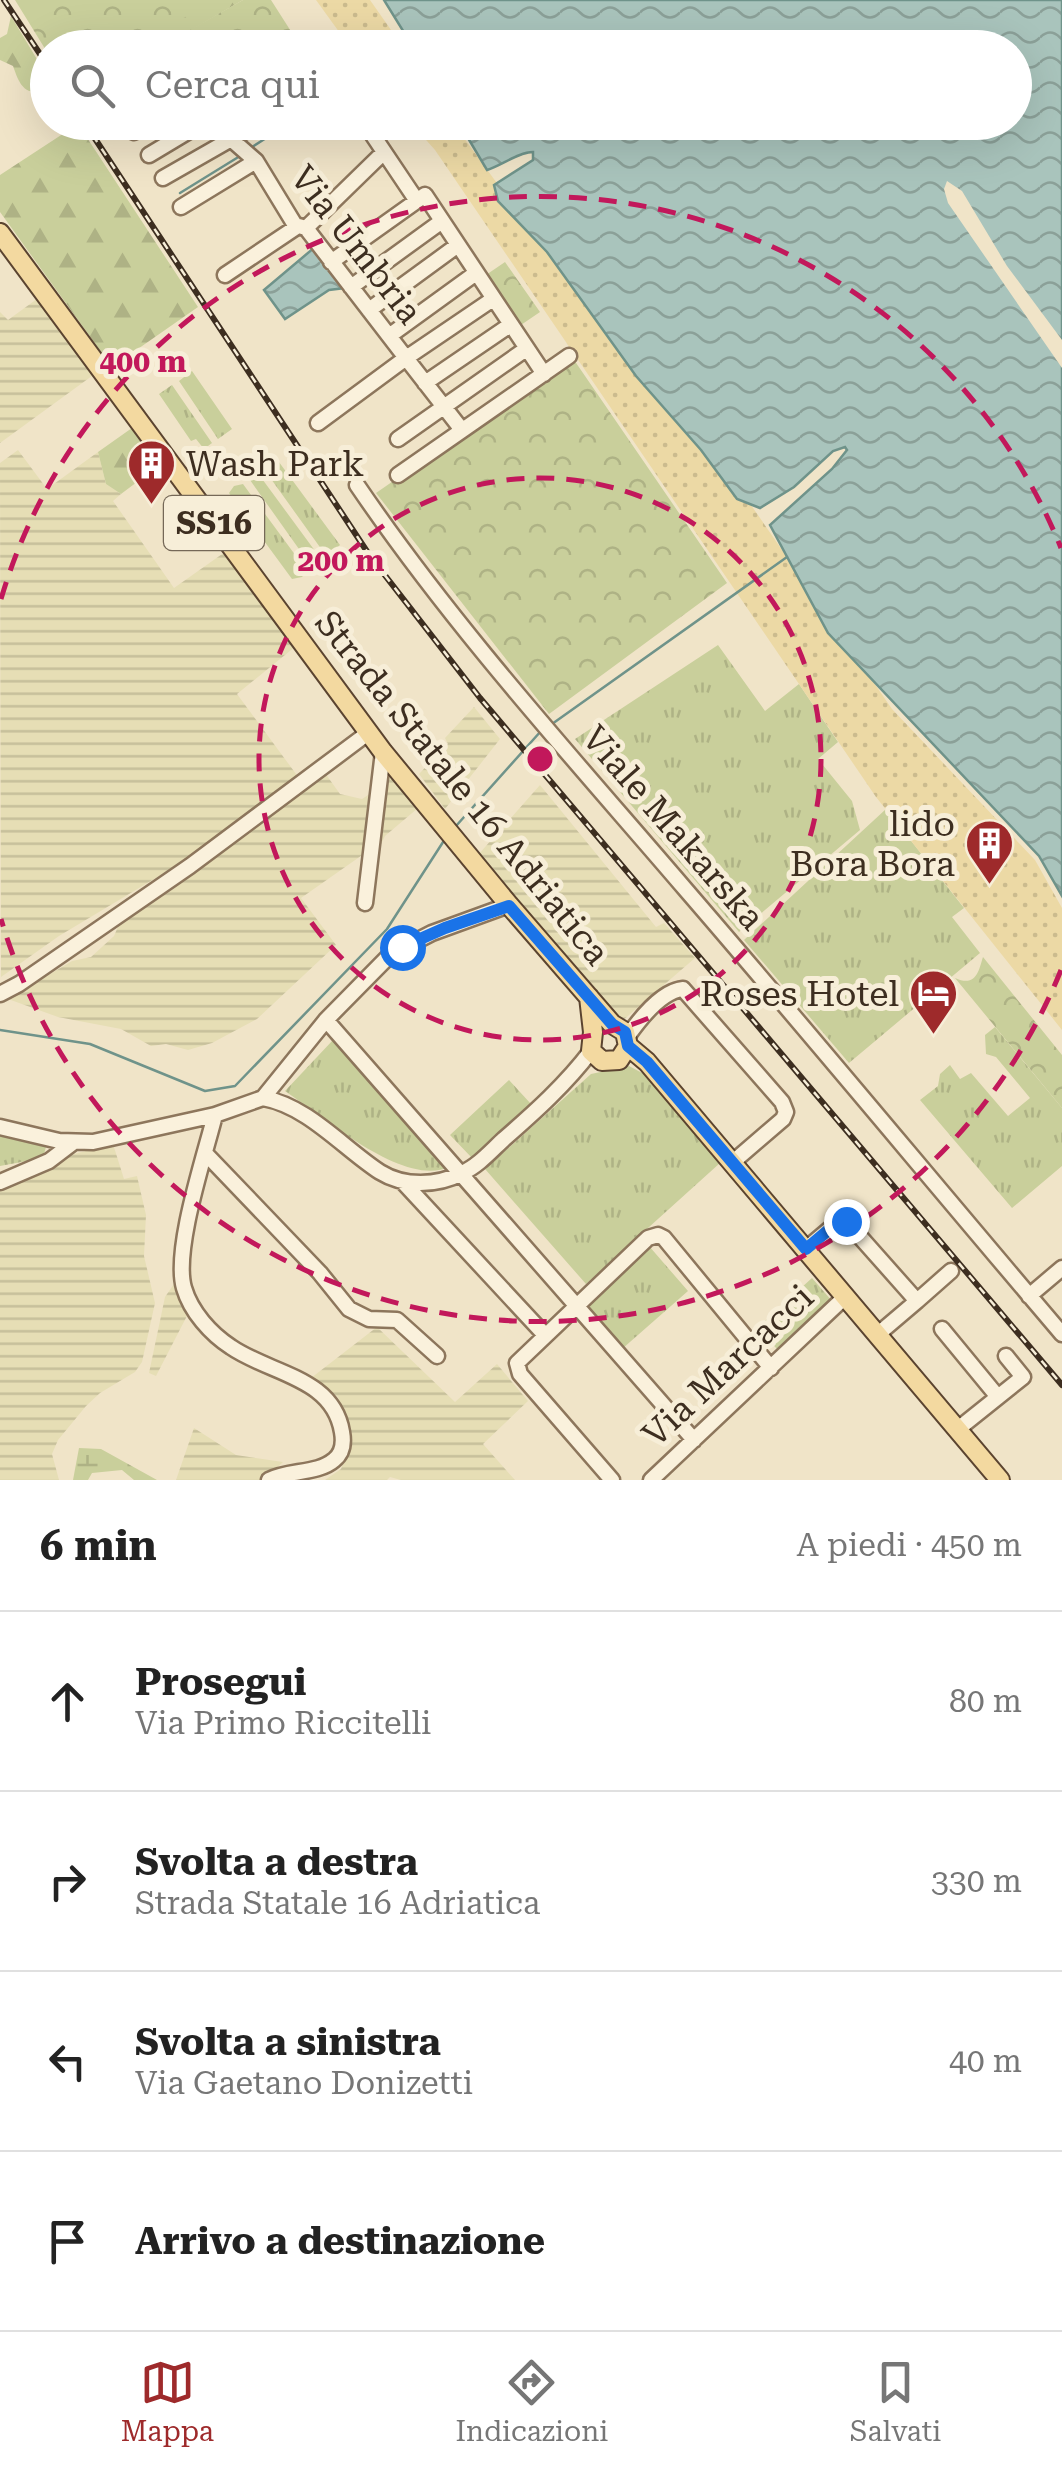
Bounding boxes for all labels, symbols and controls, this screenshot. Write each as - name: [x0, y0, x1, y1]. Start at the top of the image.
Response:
- search box: [30, 30, 1032, 140]
- icon: search: [65, 58, 120, 113]
- text: Cerca qui: [145, 63, 320, 107]
- street label: Via Umbria: [282, 158, 430, 332]
- text: 400 m: [100, 344, 187, 379]
- building icon: Wash Park: [125, 438, 177, 506]
- place label: Wash Park: [186, 444, 364, 485]
- road number: SS16: [164, 496, 264, 550]
- text: 200 m: [298, 543, 385, 578]
- street label: Strada Statale 16 Adriatica: [307, 603, 617, 973]
- street label: Viale Makarska: [573, 718, 773, 938]
- centre of rings: [522, 741, 558, 777]
- place label: lido Bora Bora: [790, 804, 955, 885]
- building icon: lido Bora Bora: [964, 818, 1016, 886]
- route start: [380, 925, 426, 971]
- hotel icon: Roses Hotel: [908, 968, 960, 1036]
- place label: Roses Hotel: [700, 974, 899, 1015]
- route end: [824, 1199, 870, 1245]
- street label: Via Marcacci: [634, 1277, 822, 1455]
- text: 6 min: [40, 1521, 157, 1570]
- text: A piedi · 450 m: [797, 1526, 1022, 1564]
- text: Prosegui: [135, 1660, 306, 1704]
- icon: ahead: [40, 1674, 95, 1729]
- text: 80 m: [949, 1682, 1022, 1720]
- text: Via Primo Riccitelli: [135, 1704, 431, 1742]
- text: Svolta a destra: [135, 1840, 418, 1884]
- icon: right: [40, 1854, 95, 1909]
- text: 330 m: [931, 1862, 1022, 1900]
- text: Strada Statale 16 Adriatica: [135, 1884, 540, 1922]
- text: Svolta a sinistra: [135, 2020, 441, 2064]
- icon: left: [40, 2034, 95, 2089]
- text: 40 m: [949, 2042, 1022, 2080]
- text: Via Gaetano Donizetti: [135, 2064, 473, 2102]
- icon: arrive: [40, 2214, 95, 2269]
- text: Arrivo a destinazione: [135, 2219, 545, 2263]
- tab: Mappa: [121, 2355, 214, 2448]
- tab: Indicazioni: [456, 2355, 608, 2448]
- tab: Salvati: [850, 2355, 941, 2448]

